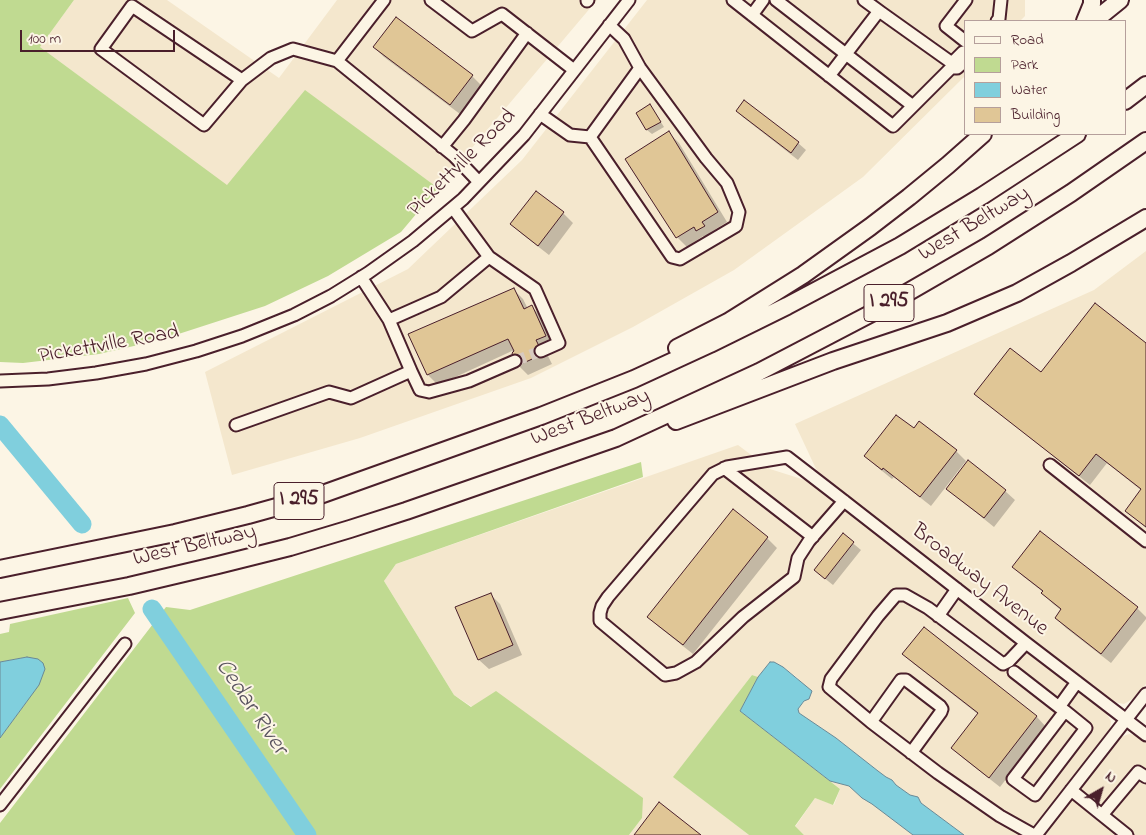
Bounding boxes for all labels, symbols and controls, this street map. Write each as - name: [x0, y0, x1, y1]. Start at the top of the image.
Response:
- scale bar: [22, 20, 178, 52]
- legend: [964, 20, 1126, 135]
- text: 100 m: [28, 28, 61, 50]
- text: Road: [1011, 29, 1044, 51]
- text: Park: [1011, 54, 1038, 76]
- text: Water: [1011, 79, 1047, 101]
- street label: Pickettville Road: [403, 104, 523, 224]
- text: Building: [1011, 104, 1060, 126]
- street label: West Beltway: [915, 181, 1035, 269]
- road number: I 295: [864, 284, 914, 322]
- street label: Pickettville Road: [37, 321, 181, 371]
- street label: West Beltway: [528, 384, 654, 454]
- road number: I 295: [274, 482, 324, 520]
- street label: Broadway Avenue: [905, 519, 1053, 643]
- street label: West Beltway: [131, 520, 259, 574]
- water label: Cedar River: [207, 655, 293, 761]
- north arrow: [1076, 765, 1126, 815]
- text: N: [1100, 767, 1121, 789]

